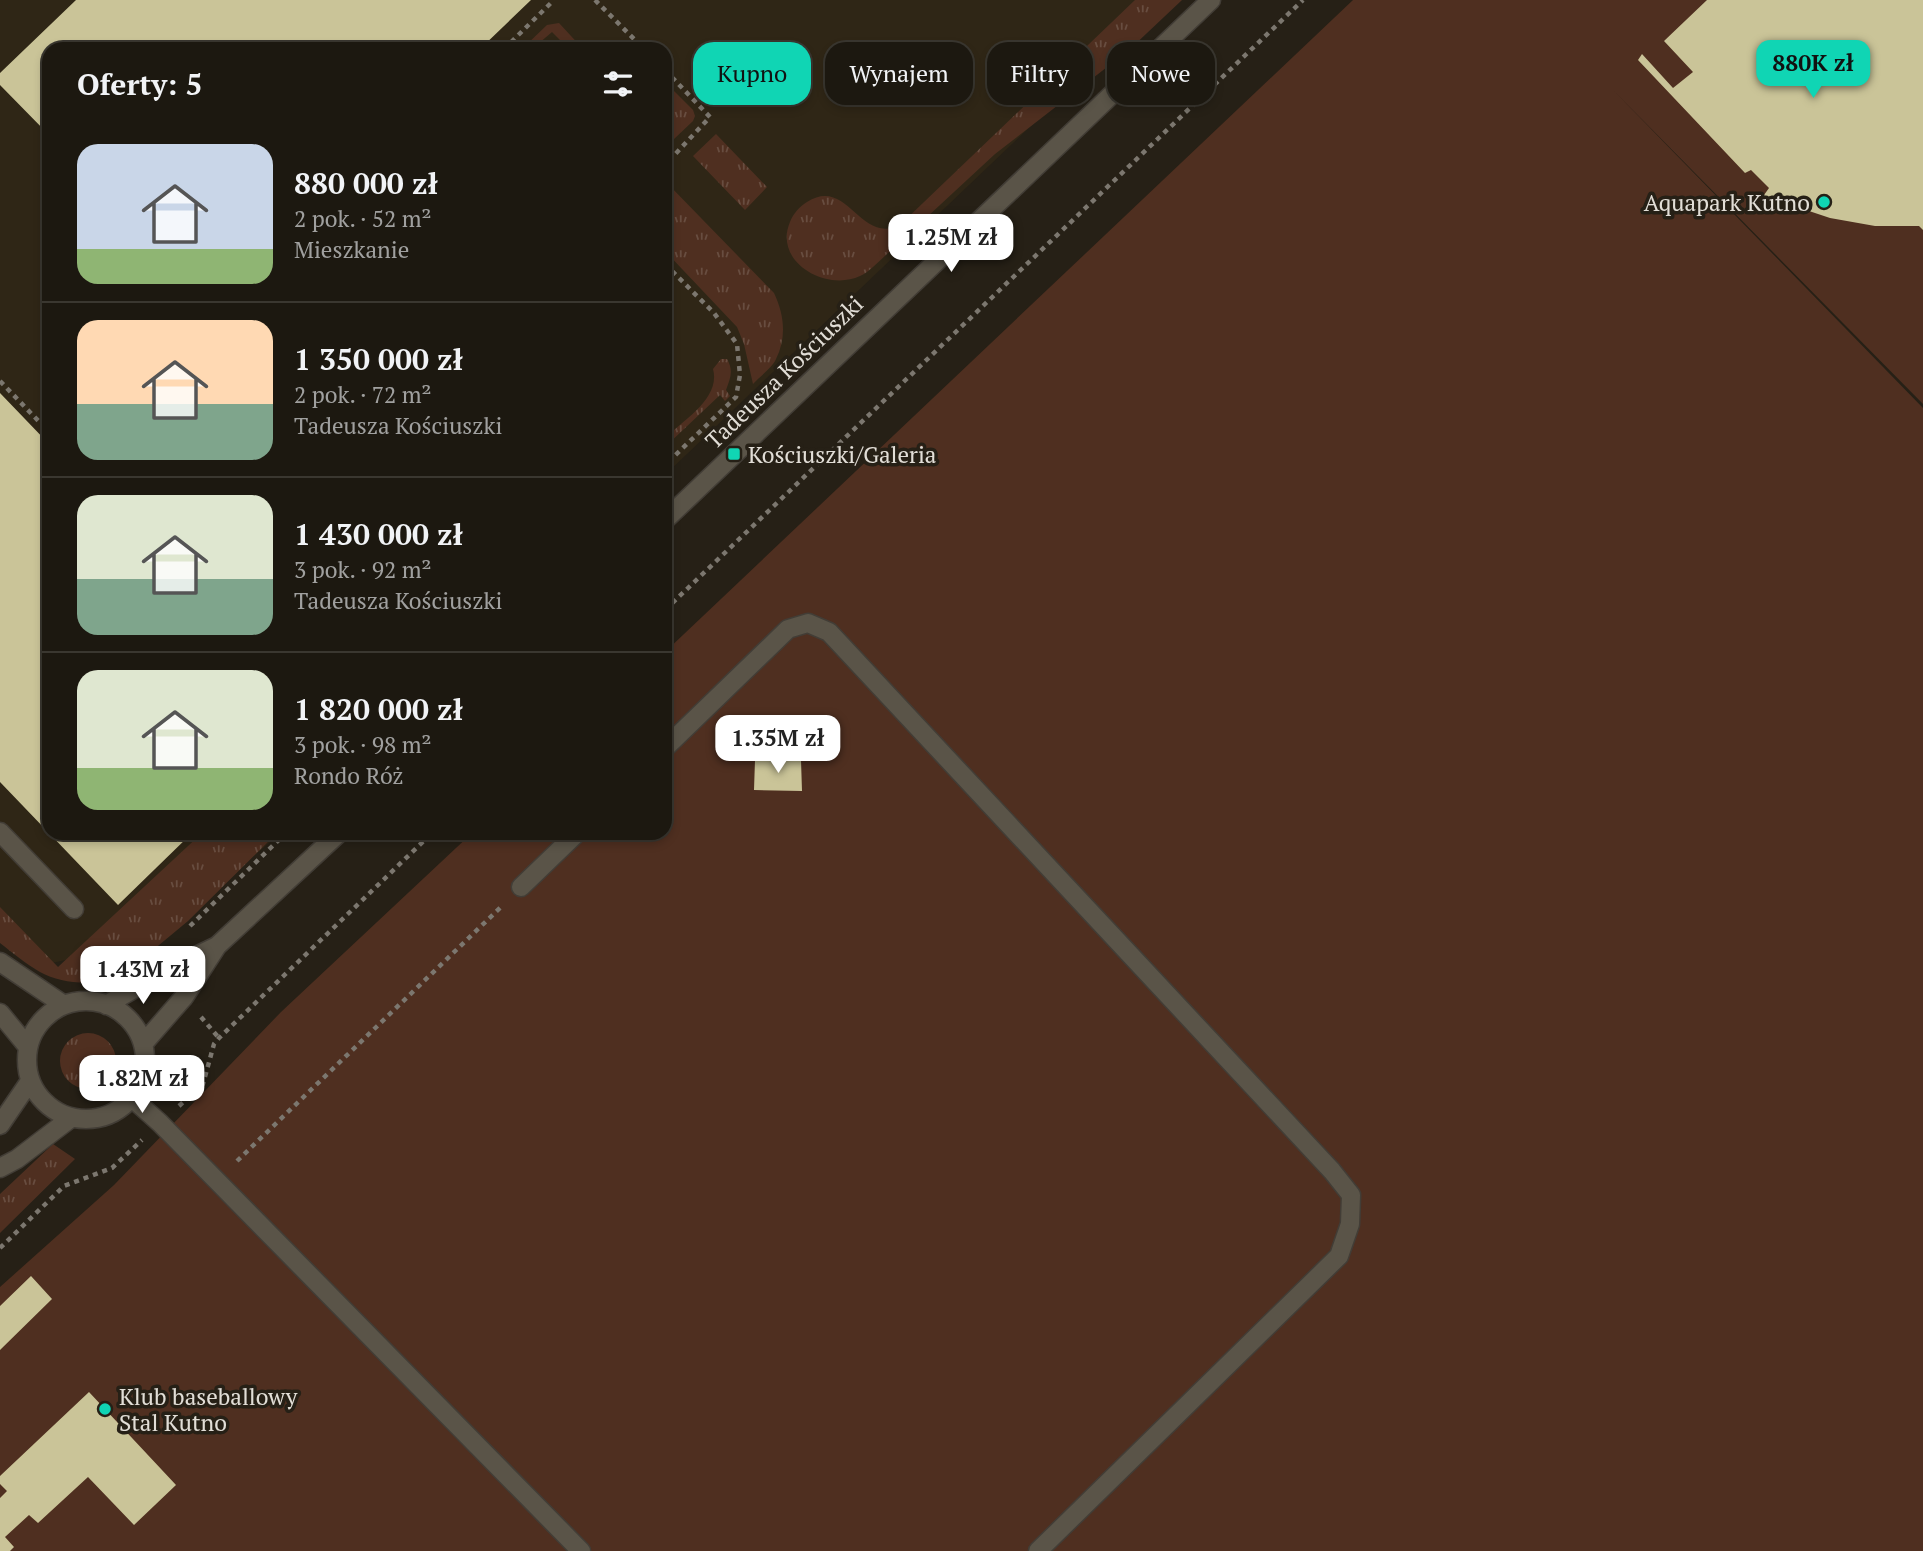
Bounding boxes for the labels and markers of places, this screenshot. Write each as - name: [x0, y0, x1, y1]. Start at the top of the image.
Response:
- pin: 880K zł: [1748, 41, 1878, 100]
- place label: Aquapark Kutno: [1644, 187, 1810, 218]
- marker: Aquapark Kutno: [1816, 194, 1832, 210]
- pin: 1.25M zł: [879, 215, 1023, 274]
- place label: Kościuszki/Galeria: [748, 439, 937, 470]
- marker: Kościuszki/Galeria: [726, 446, 742, 462]
- pin: 1.35M zł: [706, 716, 850, 775]
- pin: 1.43M zł: [71, 946, 215, 1006]
- pin: 1.82M zł: [70, 1056, 214, 1115]
- place label: Klub baseballowy Stal Kutno: [119, 1381, 298, 1438]
- marker: Klub baseballowy Stal Kutno: [97, 1401, 113, 1417]

